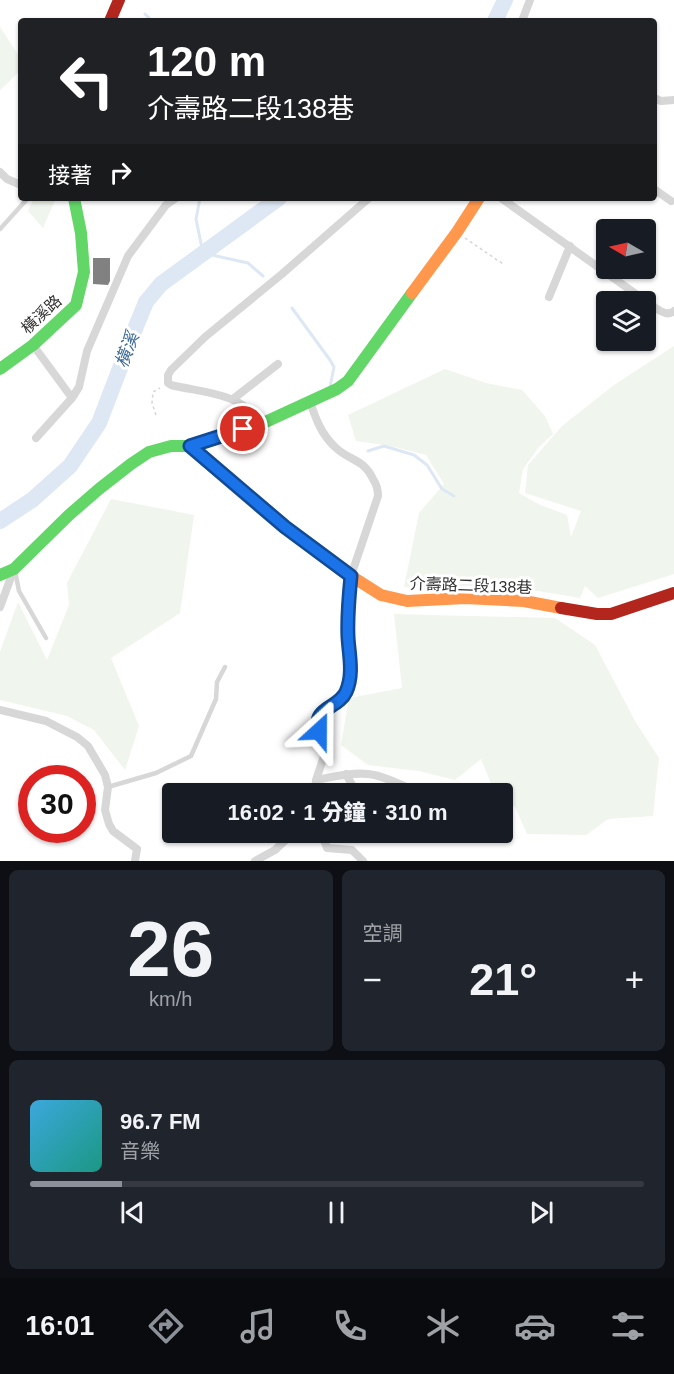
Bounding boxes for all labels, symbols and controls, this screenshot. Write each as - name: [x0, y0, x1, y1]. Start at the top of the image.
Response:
- text: 120 m: [147, 38, 266, 85]
- icon: left: [48, 42, 126, 120]
- text: 介壽路二段138巷: [147, 94, 354, 124]
- icon: right: [104, 156, 137, 189]
- text: 接著: [48, 163, 92, 188]
- north arrow: [596, 219, 656, 279]
- map controls: [596, 219, 656, 351]
- button: layers: [596, 291, 656, 351]
- street label: 橫溪路: [18, 292, 65, 337]
- water label: 橫溪: [111, 327, 144, 370]
- pin: [217, 403, 268, 454]
- icon: arrive: [226, 412, 259, 445]
- street label: 介壽路二段138巷: [409, 575, 533, 596]
- position arrow: [287, 699, 351, 763]
- speed limit sign: 30: [18, 765, 96, 843]
- text: 16:02 · 1 分鐘 · 310 m: [227, 800, 448, 825]
- text: 26: [127, 905, 214, 993]
- text: 空調: [363, 922, 403, 944]
- text: 21°: [469, 954, 537, 1005]
- text: −: [363, 961, 382, 998]
- text: +: [625, 961, 644, 998]
- text: km/h: [149, 988, 192, 1010]
- text: 96.7 FM: [120, 1109, 201, 1134]
- text: 音樂: [120, 1140, 160, 1162]
- icon: previous: [116, 1196, 149, 1229]
- icon: pause: [320, 1196, 353, 1229]
- icon: next: [525, 1196, 558, 1229]
- icon: directions: [145, 1305, 187, 1347]
- icon: music: [237, 1305, 279, 1347]
- icon: phone: [329, 1305, 371, 1347]
- icon: climate: [422, 1305, 464, 1347]
- icon: car: [514, 1305, 556, 1347]
- icon: filters: [607, 1305, 649, 1347]
- text: 16:01: [25, 1311, 94, 1341]

